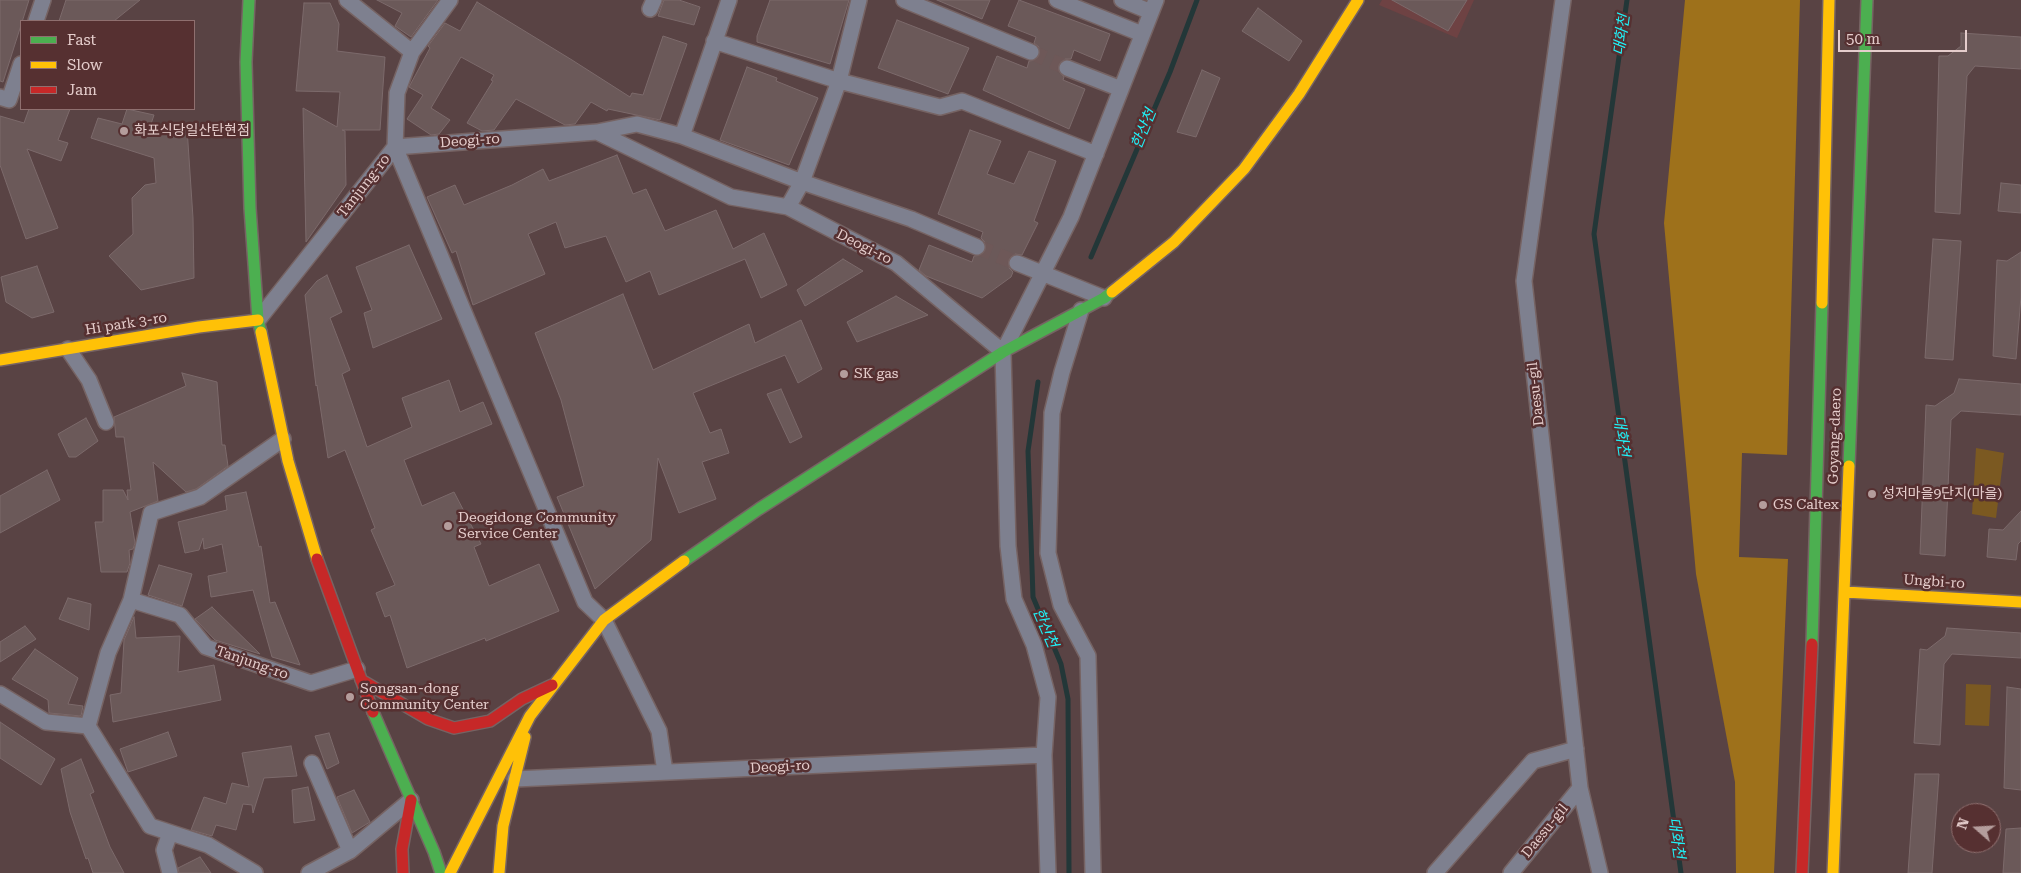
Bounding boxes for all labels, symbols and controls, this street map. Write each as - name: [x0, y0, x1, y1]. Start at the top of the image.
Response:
- water label: 대화천: [1610, 13, 1634, 57]
- legend: [20, 20, 195, 110]
- scale bar: [1841, 20, 1970, 52]
- text: 50 m: [1846, 30, 1880, 48]
- text: Fast: [67, 31, 96, 49]
- text: Slow: [67, 56, 102, 74]
- text: Jam: [67, 81, 97, 99]
- water label: 한산천: [1128, 106, 1160, 152]
- place label: 화포식당일산탄현점: [134, 123, 250, 139]
- marker: 화포식당일산탄현점: [118, 125, 130, 137]
- street label: Deogi-ro: [439, 131, 501, 151]
- street label: Tanjung-ro: [334, 151, 394, 221]
- street label: Deogi-ro: [833, 226, 895, 268]
- street label: Hi park 3-ro: [84, 309, 168, 339]
- street label: Daesu-gil: [1524, 361, 1548, 427]
- place label: SK gas: [854, 366, 898, 382]
- marker: SK gas: [838, 368, 850, 380]
- street label: Goyang-daero: [1825, 387, 1845, 485]
- water label: 대화천: [1609, 414, 1633, 458]
- place label: 성저마을9단지(마을): [1882, 486, 2002, 502]
- marker: 성저마을9단지(마을): [1866, 488, 1878, 500]
- place label: GS Caltex: [1773, 497, 1839, 513]
- marker: GS Caltex: [1757, 499, 1769, 511]
- place label: Deogidong Community Service Center: [458, 510, 616, 542]
- marker: Deogidong Community Service Center: [442, 520, 454, 532]
- street label: Ungbi-ro: [1903, 571, 1965, 593]
- water label: 한산천: [1029, 605, 1061, 651]
- street label: Tanjung-ro: [214, 643, 290, 683]
- place label: Songsan-dong Community Center: [360, 681, 489, 714]
- marker: Songsan-dong Community Center: [344, 691, 356, 703]
- street label: Deogi-ro: [750, 757, 810, 777]
- street label: Daesu-gil: [1518, 801, 1572, 861]
- north arrow: [1951, 803, 2001, 853]
- water label: 대화천: [1664, 816, 1688, 860]
- text: N: [1953, 816, 1972, 831]

